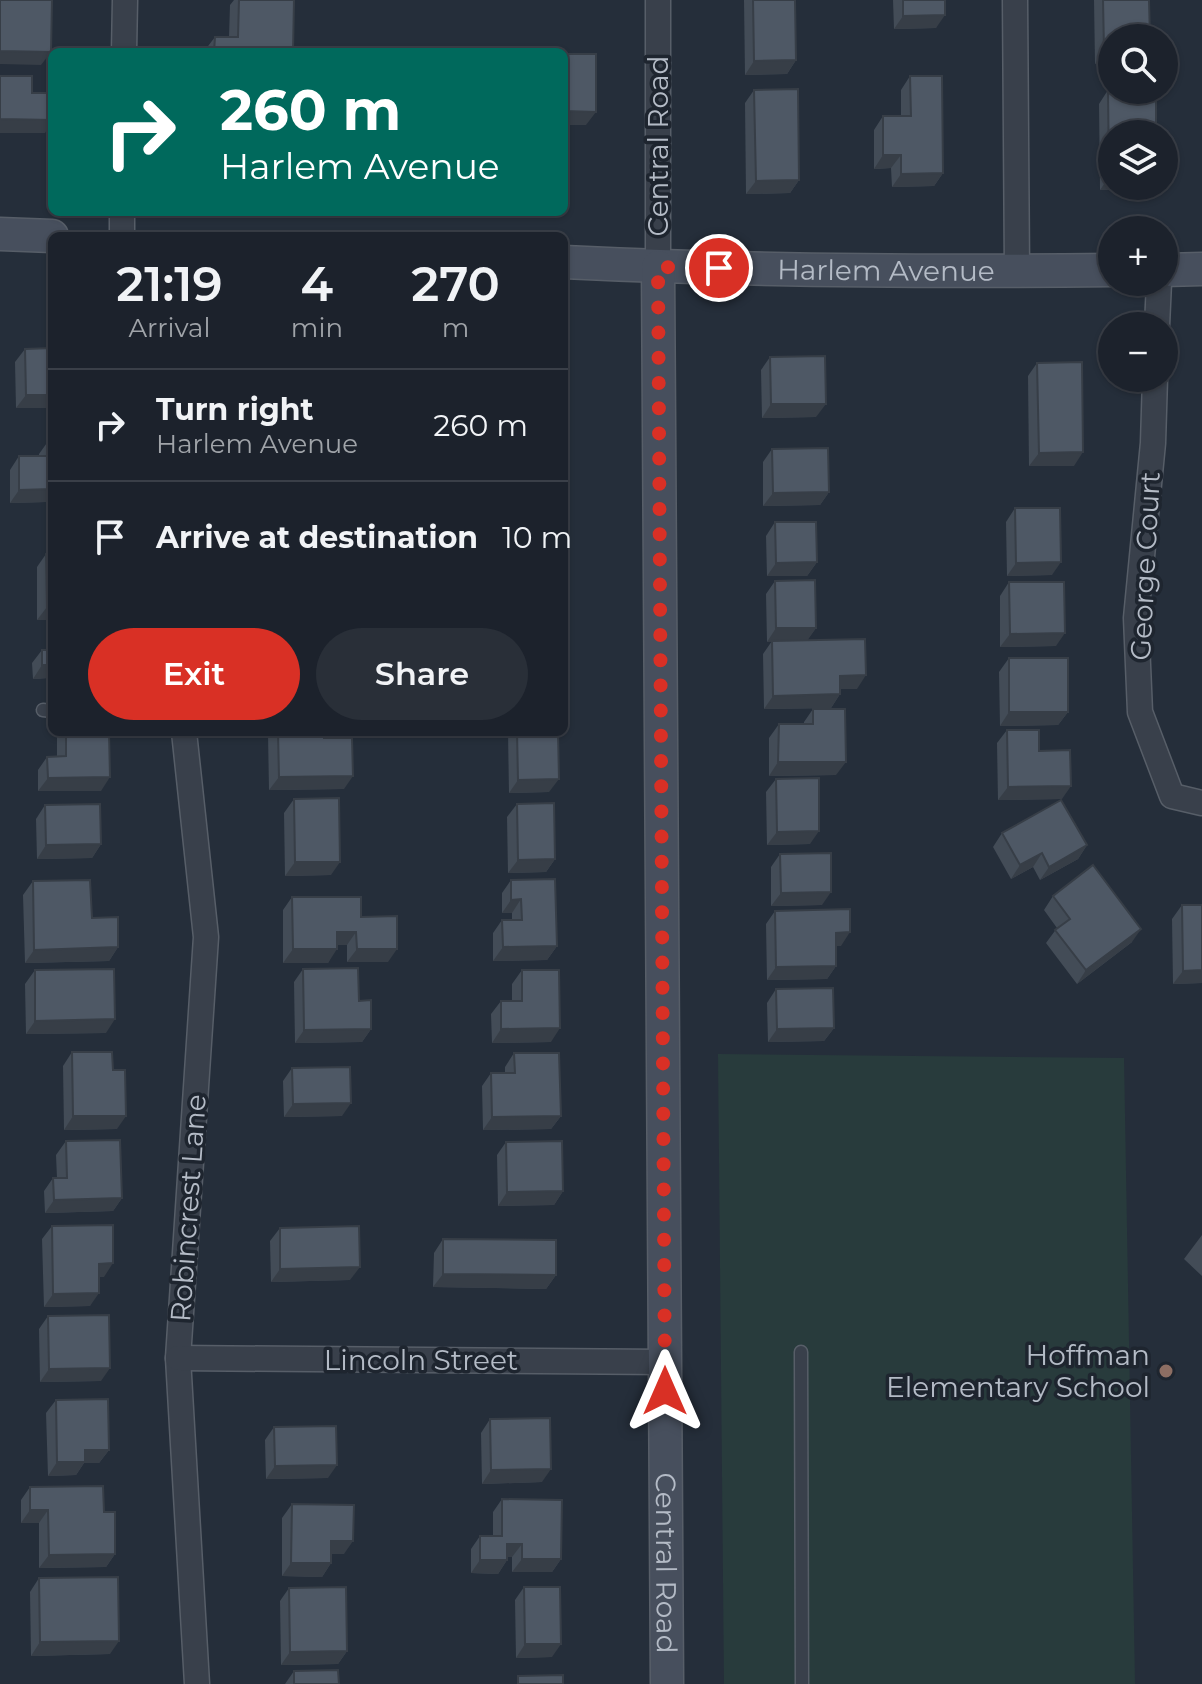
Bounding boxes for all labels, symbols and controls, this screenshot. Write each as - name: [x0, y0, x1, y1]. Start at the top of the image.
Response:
- map controls: [1098, 24, 1178, 392]
- button: search: [1098, 24, 1178, 104]
- street label: Central Road: [641, 55, 675, 237]
- text: 260 m: [220, 76, 401, 144]
- icon: right: [88, 80, 192, 184]
- button: layers: [1098, 120, 1178, 200]
- text: Harlem Avenue: [220, 144, 500, 188]
- button: +: [1098, 216, 1178, 296]
- pin: [685, 234, 753, 302]
- icon: arrive: [697, 246, 741, 290]
- street label: Harlem Avenue: [777, 252, 995, 288]
- text: 21:19: [116, 255, 223, 313]
- text: 4: [301, 255, 333, 313]
- text: 270: [411, 255, 500, 313]
- text: Arrival: [128, 312, 210, 344]
- text: min: [291, 312, 343, 344]
- text: m: [442, 312, 469, 344]
- button: −: [1098, 312, 1178, 392]
- text: Turn right: [156, 391, 313, 428]
- icon: right: [88, 403, 132, 447]
- text: 260 m: [433, 407, 528, 444]
- text: Harlem Avenue: [156, 428, 358, 460]
- street label: George Court: [1123, 471, 1167, 661]
- icon: arrive: [88, 515, 132, 559]
- text: Arrive at destination: [156, 519, 478, 556]
- text: 10 m: [502, 519, 572, 556]
- button: Exit: [88, 628, 300, 720]
- button: Share: [316, 628, 528, 720]
- street label: Robincrest Lane: [163, 1093, 213, 1323]
- place label: Hoffman Elementary School: [886, 1338, 1150, 1404]
- street label: Lincoln Street: [324, 1343, 518, 1377]
- position arrow: [623, 1349, 707, 1433]
- marker: Hoffman Elementary School: [1157, 1362, 1175, 1380]
- street label: Central Road: [649, 1472, 684, 1654]

